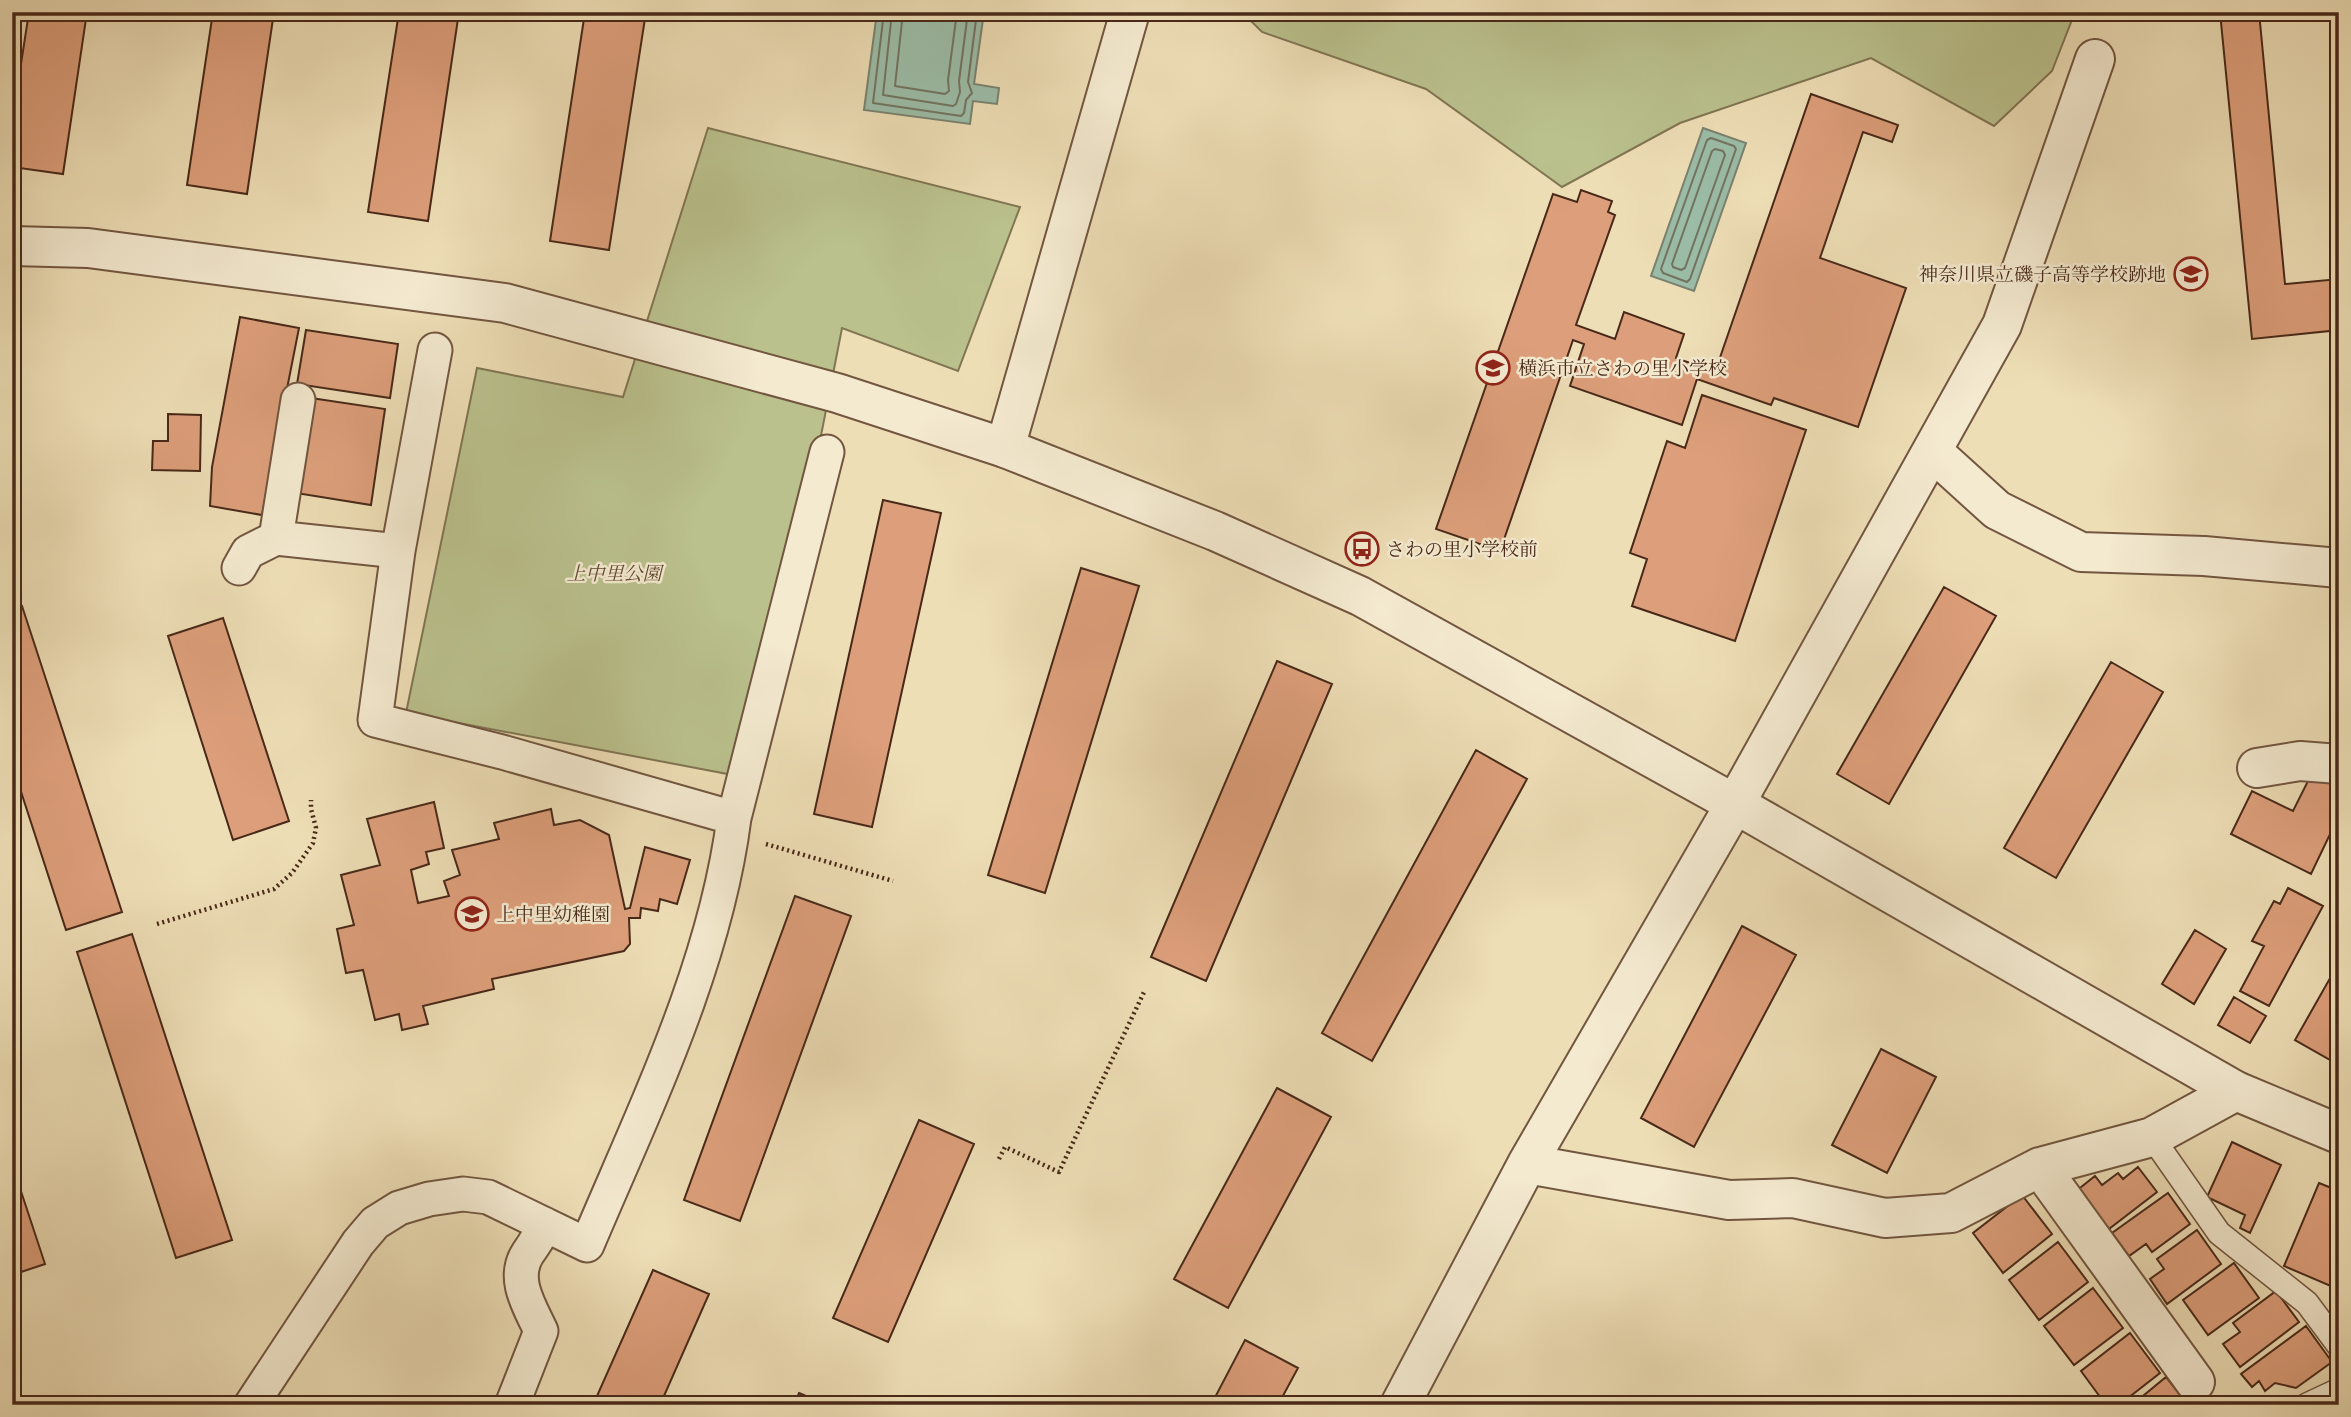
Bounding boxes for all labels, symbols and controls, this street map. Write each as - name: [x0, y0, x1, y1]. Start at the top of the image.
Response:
- school or university icon: 神奈川県立磯子高等学校跡地: [2172, 255, 2210, 293]
- place label: 神奈川県立磯子高等学校跡地: [1919, 264, 2166, 286]
- school or university icon: 横浜市立さわの里小学校: [1474, 349, 1512, 387]
- place label: 横浜市立さわの里小学校: [1518, 358, 1727, 380]
- bus stop icon: さわの里小学校前: [1343, 530, 1381, 568]
- place label: さわの里小学校前: [1386, 539, 1538, 561]
- park label: 上中里公園: [566, 563, 664, 585]
- school or university icon: 上中里幼稚園: [453, 895, 491, 933]
- place label: 上中里幼稚園: [496, 904, 610, 926]

